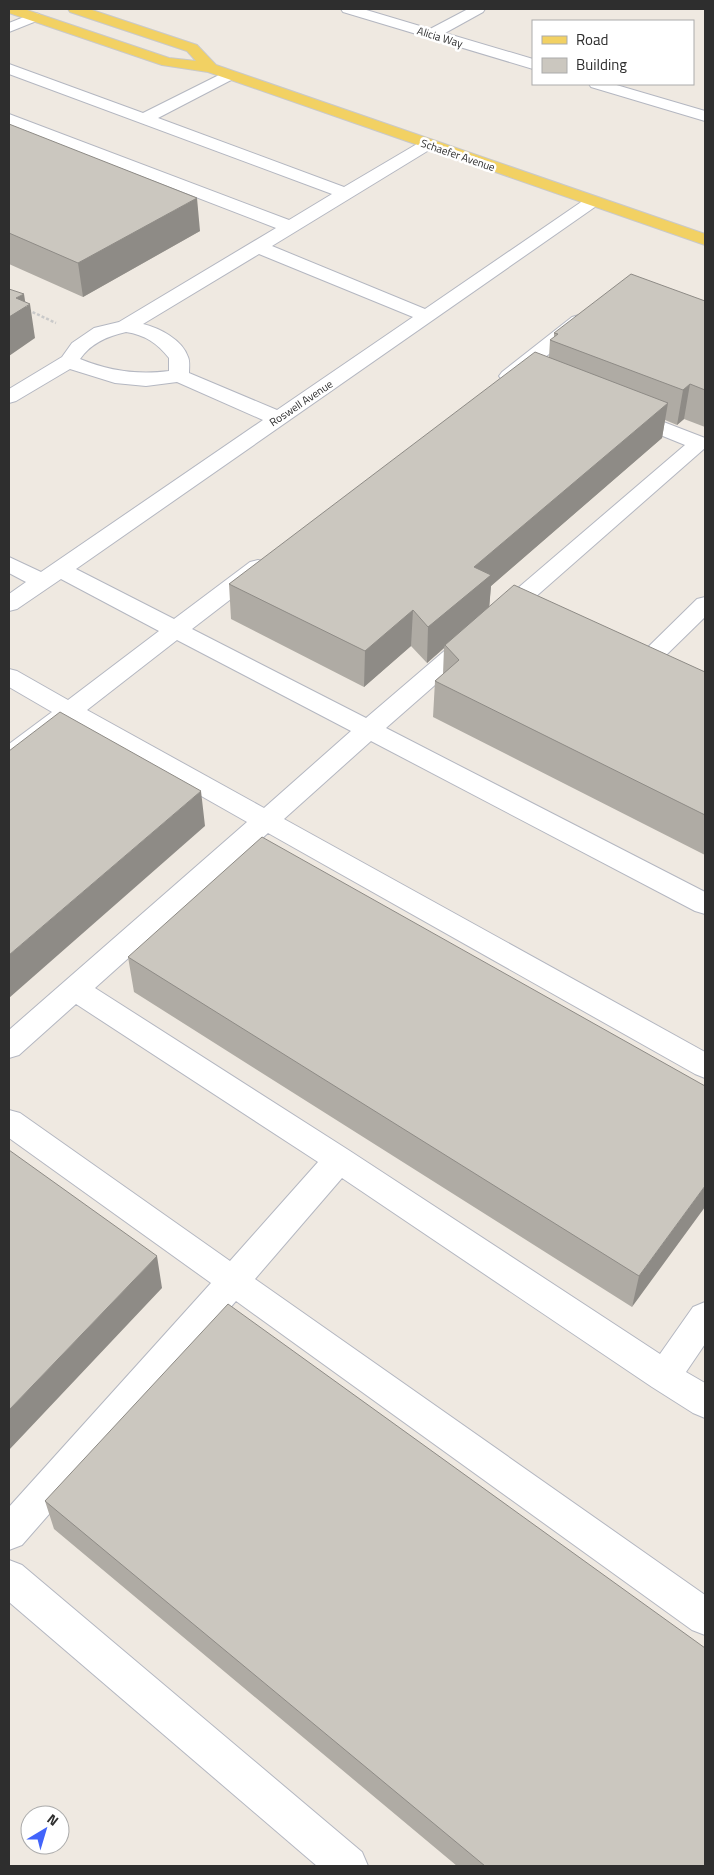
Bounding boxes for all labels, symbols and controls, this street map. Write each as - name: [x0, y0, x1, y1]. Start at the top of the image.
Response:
- legend: [532, 20, 694, 85]
- street label: Alicia Way: [415, 22, 465, 52]
- text: Road: [576, 28, 608, 51]
- text: Building: [576, 53, 627, 76]
- street label: Schaefer Avenue: [419, 135, 498, 175]
- street label: Roswell Avenue: [266, 376, 336, 430]
- north arrow: [20, 1805, 70, 1855]
- text: N: [43, 1808, 64, 1831]

